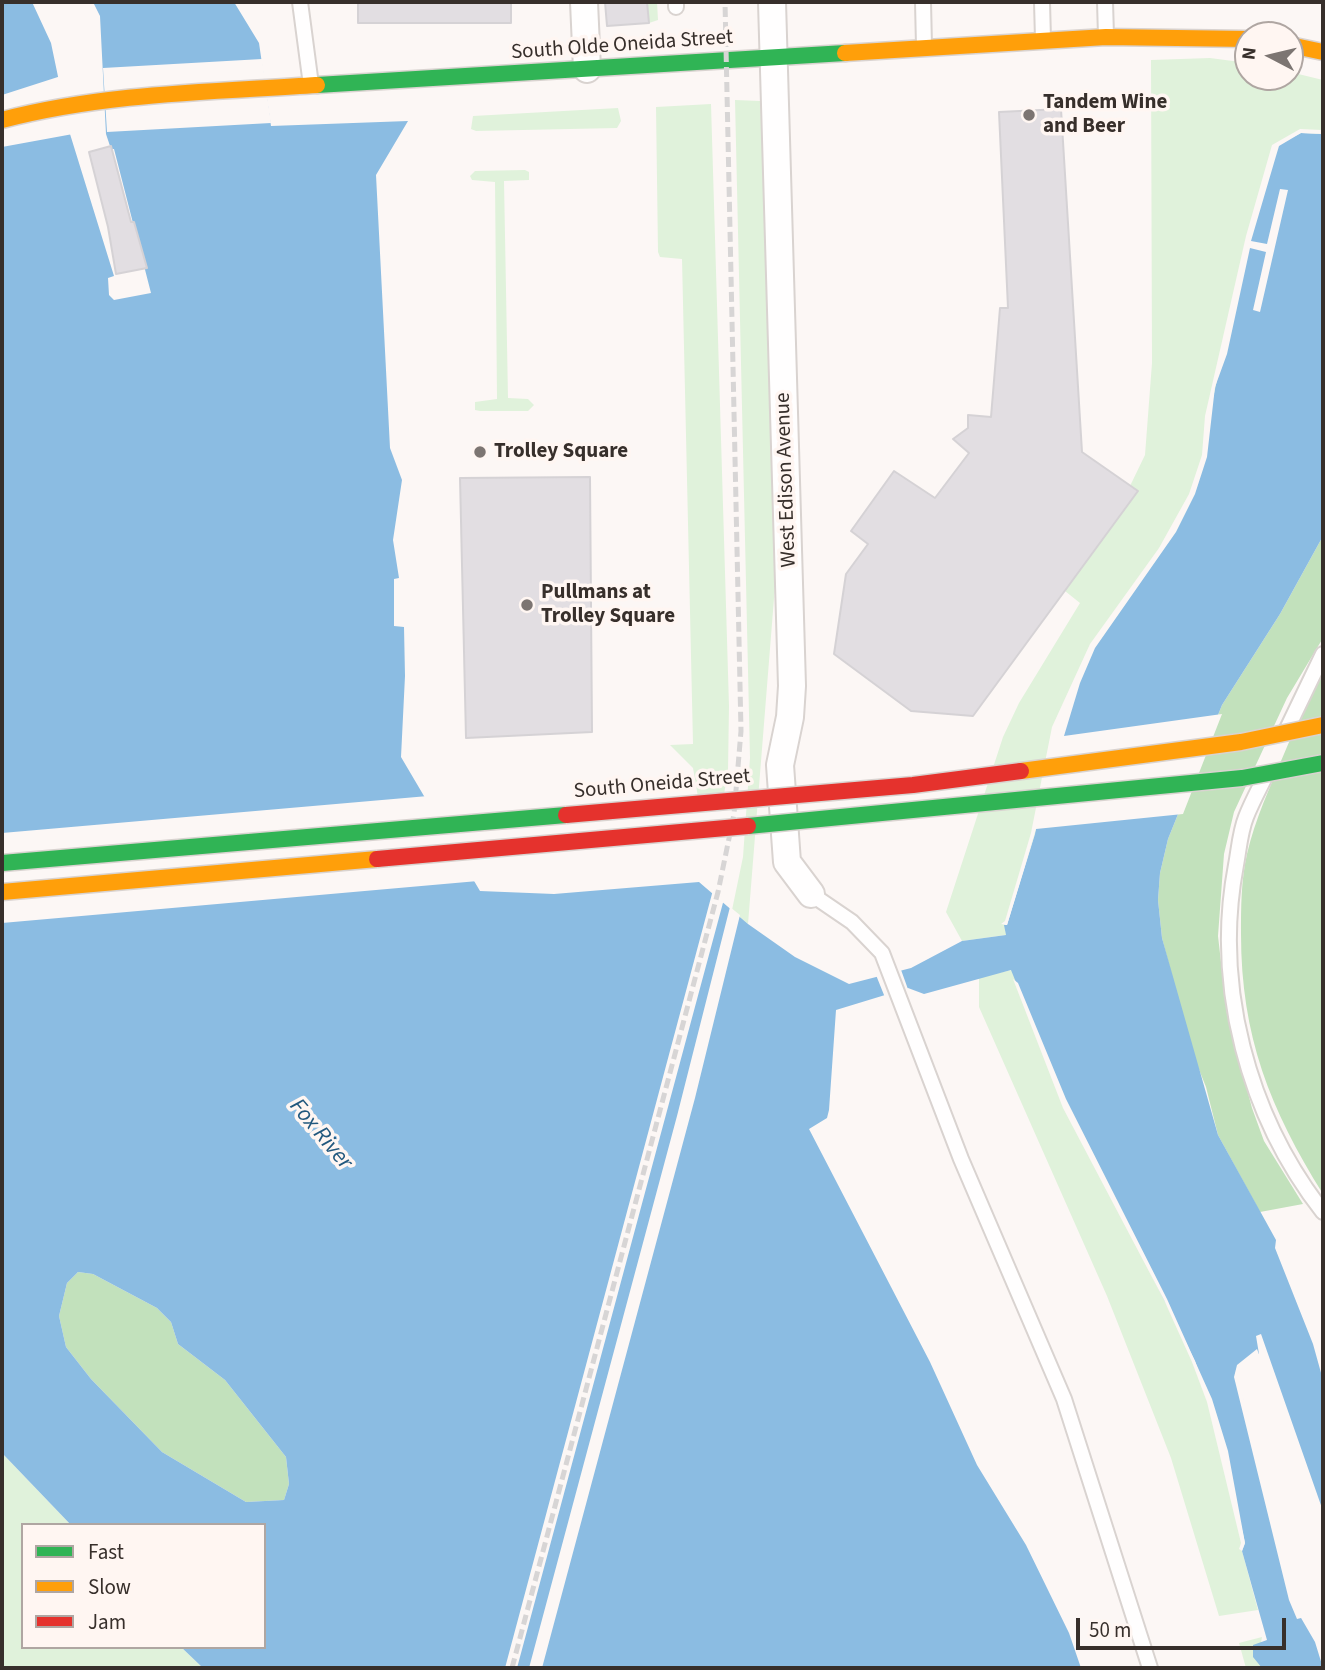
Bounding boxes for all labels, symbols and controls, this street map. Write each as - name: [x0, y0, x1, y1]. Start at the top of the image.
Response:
- north arrow: [1234, 21, 1304, 91]
- street label: South Olde Oneida Street: [510, 26, 734, 66]
- text: N: [1235, 46, 1264, 62]
- place label: Tandem Wine and Beer: [1043, 90, 1167, 140]
- marker: Tandem Wine and Beer: [1021, 107, 1037, 123]
- street label: West Edison Avenue: [771, 392, 803, 568]
- place label: Trolley Square: [494, 439, 628, 465]
- marker: Trolley Square: [472, 444, 488, 460]
- place label: Pullmans at Trolley Square: [541, 580, 675, 630]
- marker: Pullmans at Trolley Square: [519, 597, 535, 613]
- street label: South Oneida Street: [573, 765, 751, 805]
- water label: Fox River: [282, 1094, 358, 1176]
- legend: [21, 1523, 266, 1649]
- text: Fast: [88, 1537, 124, 1567]
- text: Slow: [88, 1572, 131, 1602]
- scale bar: [1080, 1604, 1290, 1648]
- text: Jam: [88, 1607, 126, 1637]
- text: 50 m: [1089, 1615, 1131, 1645]

